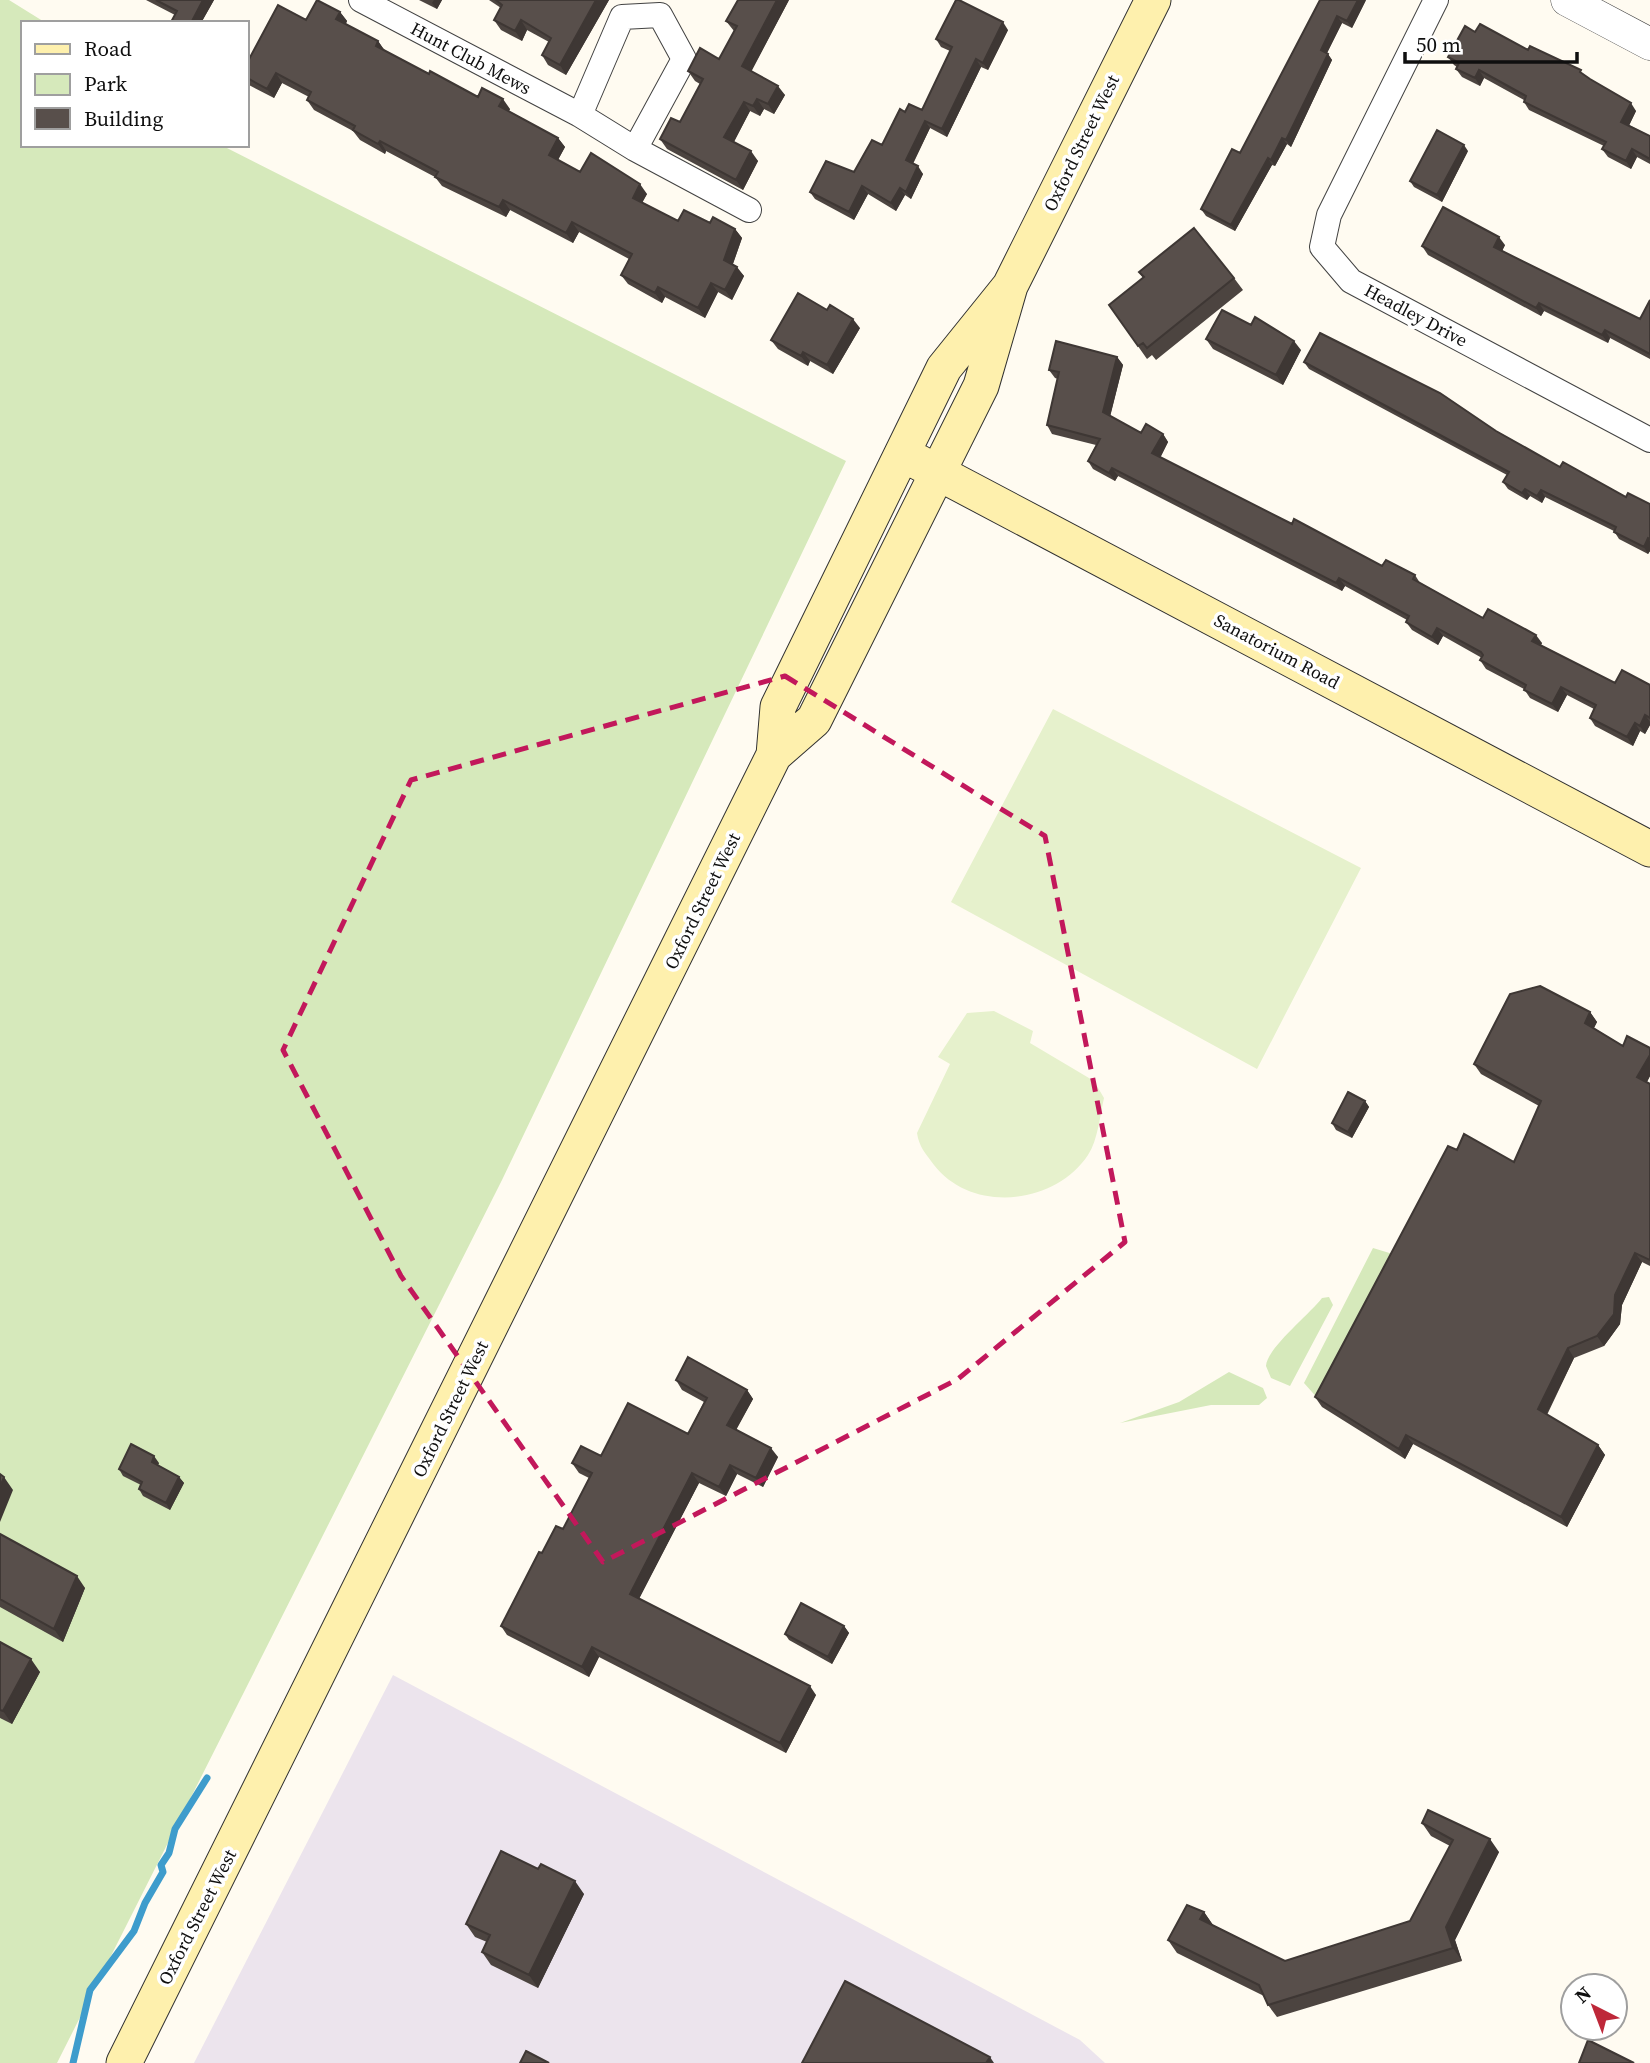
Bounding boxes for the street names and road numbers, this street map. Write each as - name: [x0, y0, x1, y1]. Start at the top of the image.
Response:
- street label: Hunt Club Mews: [406, 16, 536, 100]
- street label: Oxford Street West: [1037, 70, 1125, 215]
- street label: Headley Drive: [1360, 277, 1472, 353]
- street label: Sanatorium Road: [1210, 607, 1344, 695]
- street label: Oxford Street West: [658, 828, 746, 973]
- street label: Oxford Street West: [406, 1336, 494, 1481]
- street label: Oxford Street West: [152, 1845, 242, 1989]

